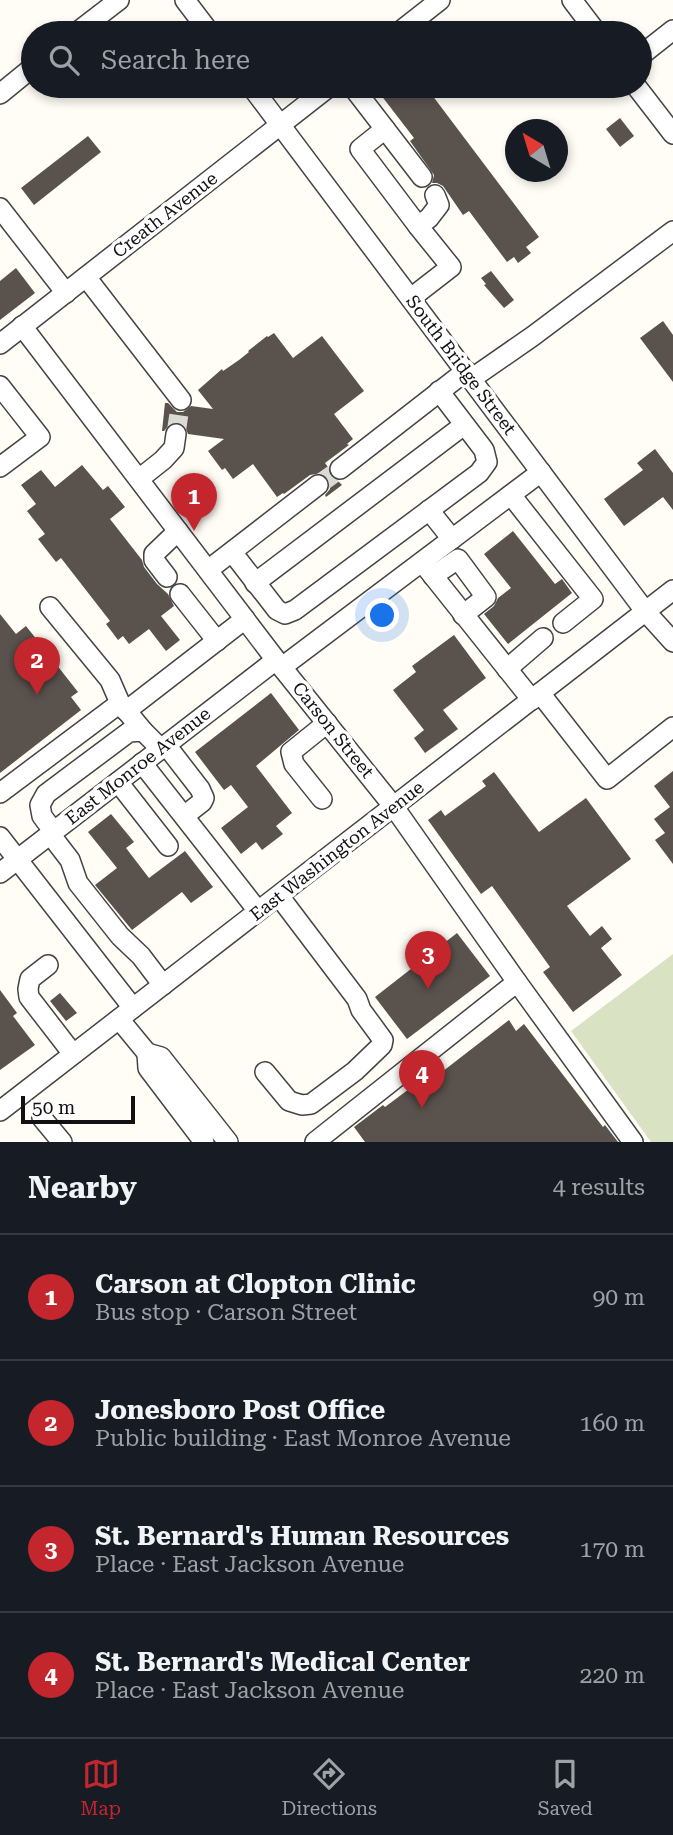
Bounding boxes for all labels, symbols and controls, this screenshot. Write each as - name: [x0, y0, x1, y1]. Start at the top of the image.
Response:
- search box: [21, 21, 652, 98]
- icon: search: [45, 41, 83, 79]
- text: Search here: [101, 45, 250, 75]
- north arrow: [505, 119, 568, 182]
- street label: Creath Avenue: [108, 167, 221, 262]
- street label: South Bridge Street: [402, 291, 521, 439]
- pin: 1: [171, 473, 217, 531]
- your location: [365, 598, 399, 632]
- pin: 2: [14, 637, 60, 695]
- street label: Carson Street: [288, 677, 379, 782]
- street label: East Monroe Avenue: [61, 702, 214, 829]
- street label: East Washington Avenue: [246, 776, 428, 925]
- pin: 3: [405, 931, 451, 989]
- pin: 4: [399, 1050, 445, 1108]
- scale bar: [21, 1093, 135, 1125]
- text: 50 m: [32, 1096, 75, 1119]
- text: Nearby: [28, 1170, 137, 1205]
- text: 4 results: [553, 1174, 645, 1201]
- text: Carson at Clopton Clinic: [95, 1269, 416, 1299]
- text: 1: [45, 1284, 57, 1311]
- text: 90 m: [592, 1284, 645, 1311]
- text: Bus stop · Carson Street: [95, 1299, 357, 1326]
- text: Jonesboro Post Office: [95, 1395, 385, 1425]
- text: 2: [45, 1410, 57, 1437]
- text: 160 m: [580, 1410, 645, 1437]
- text: Public building · East Monroe Avenue: [95, 1425, 511, 1452]
- text: St. Bernard's Human Resources: [95, 1521, 509, 1551]
- text: 3: [45, 1536, 57, 1563]
- text: 170 m: [580, 1536, 645, 1563]
- text: Place · East Jackson Avenue: [95, 1551, 404, 1578]
- text: St. Bernard's Medical Center: [95, 1647, 470, 1677]
- text: 4: [45, 1662, 57, 1689]
- text: 220 m: [580, 1662, 645, 1689]
- text: Place · East Jackson Avenue: [95, 1677, 404, 1704]
- tab: Map: [80, 1755, 121, 1820]
- tab: Directions: [281, 1755, 377, 1820]
- tab: Saved: [538, 1755, 593, 1820]

